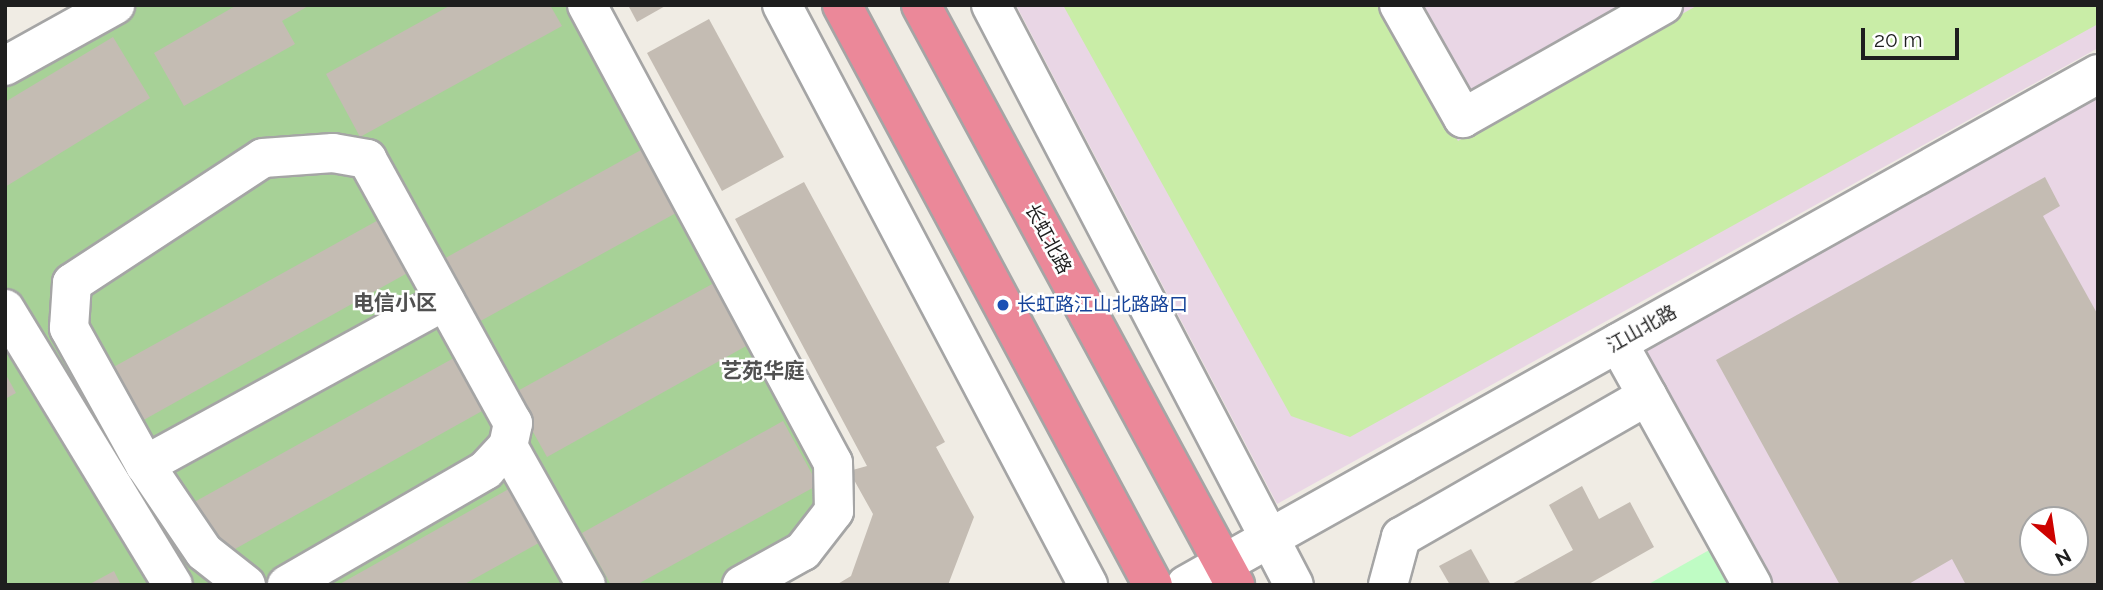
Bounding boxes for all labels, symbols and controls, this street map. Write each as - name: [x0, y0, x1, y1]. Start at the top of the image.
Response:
- scale bar: [1865, 14, 1963, 58]
- text: 20 m: [1874, 27, 1922, 52]
- street label: 长虹北路: [1020, 200, 1076, 278]
- district label: 电信小区: [353, 290, 437, 316]
- place label: 长虹路江山北路路口: [1017, 294, 1188, 316]
- marker: 长虹路江山北路路口: [995, 297, 1011, 313]
- street label: 江山北路: [1603, 301, 1681, 357]
- district label: 艺苑华庭: [721, 358, 805, 384]
- north arrow: [2019, 506, 2089, 576]
- text: N: [2052, 544, 2075, 571]

